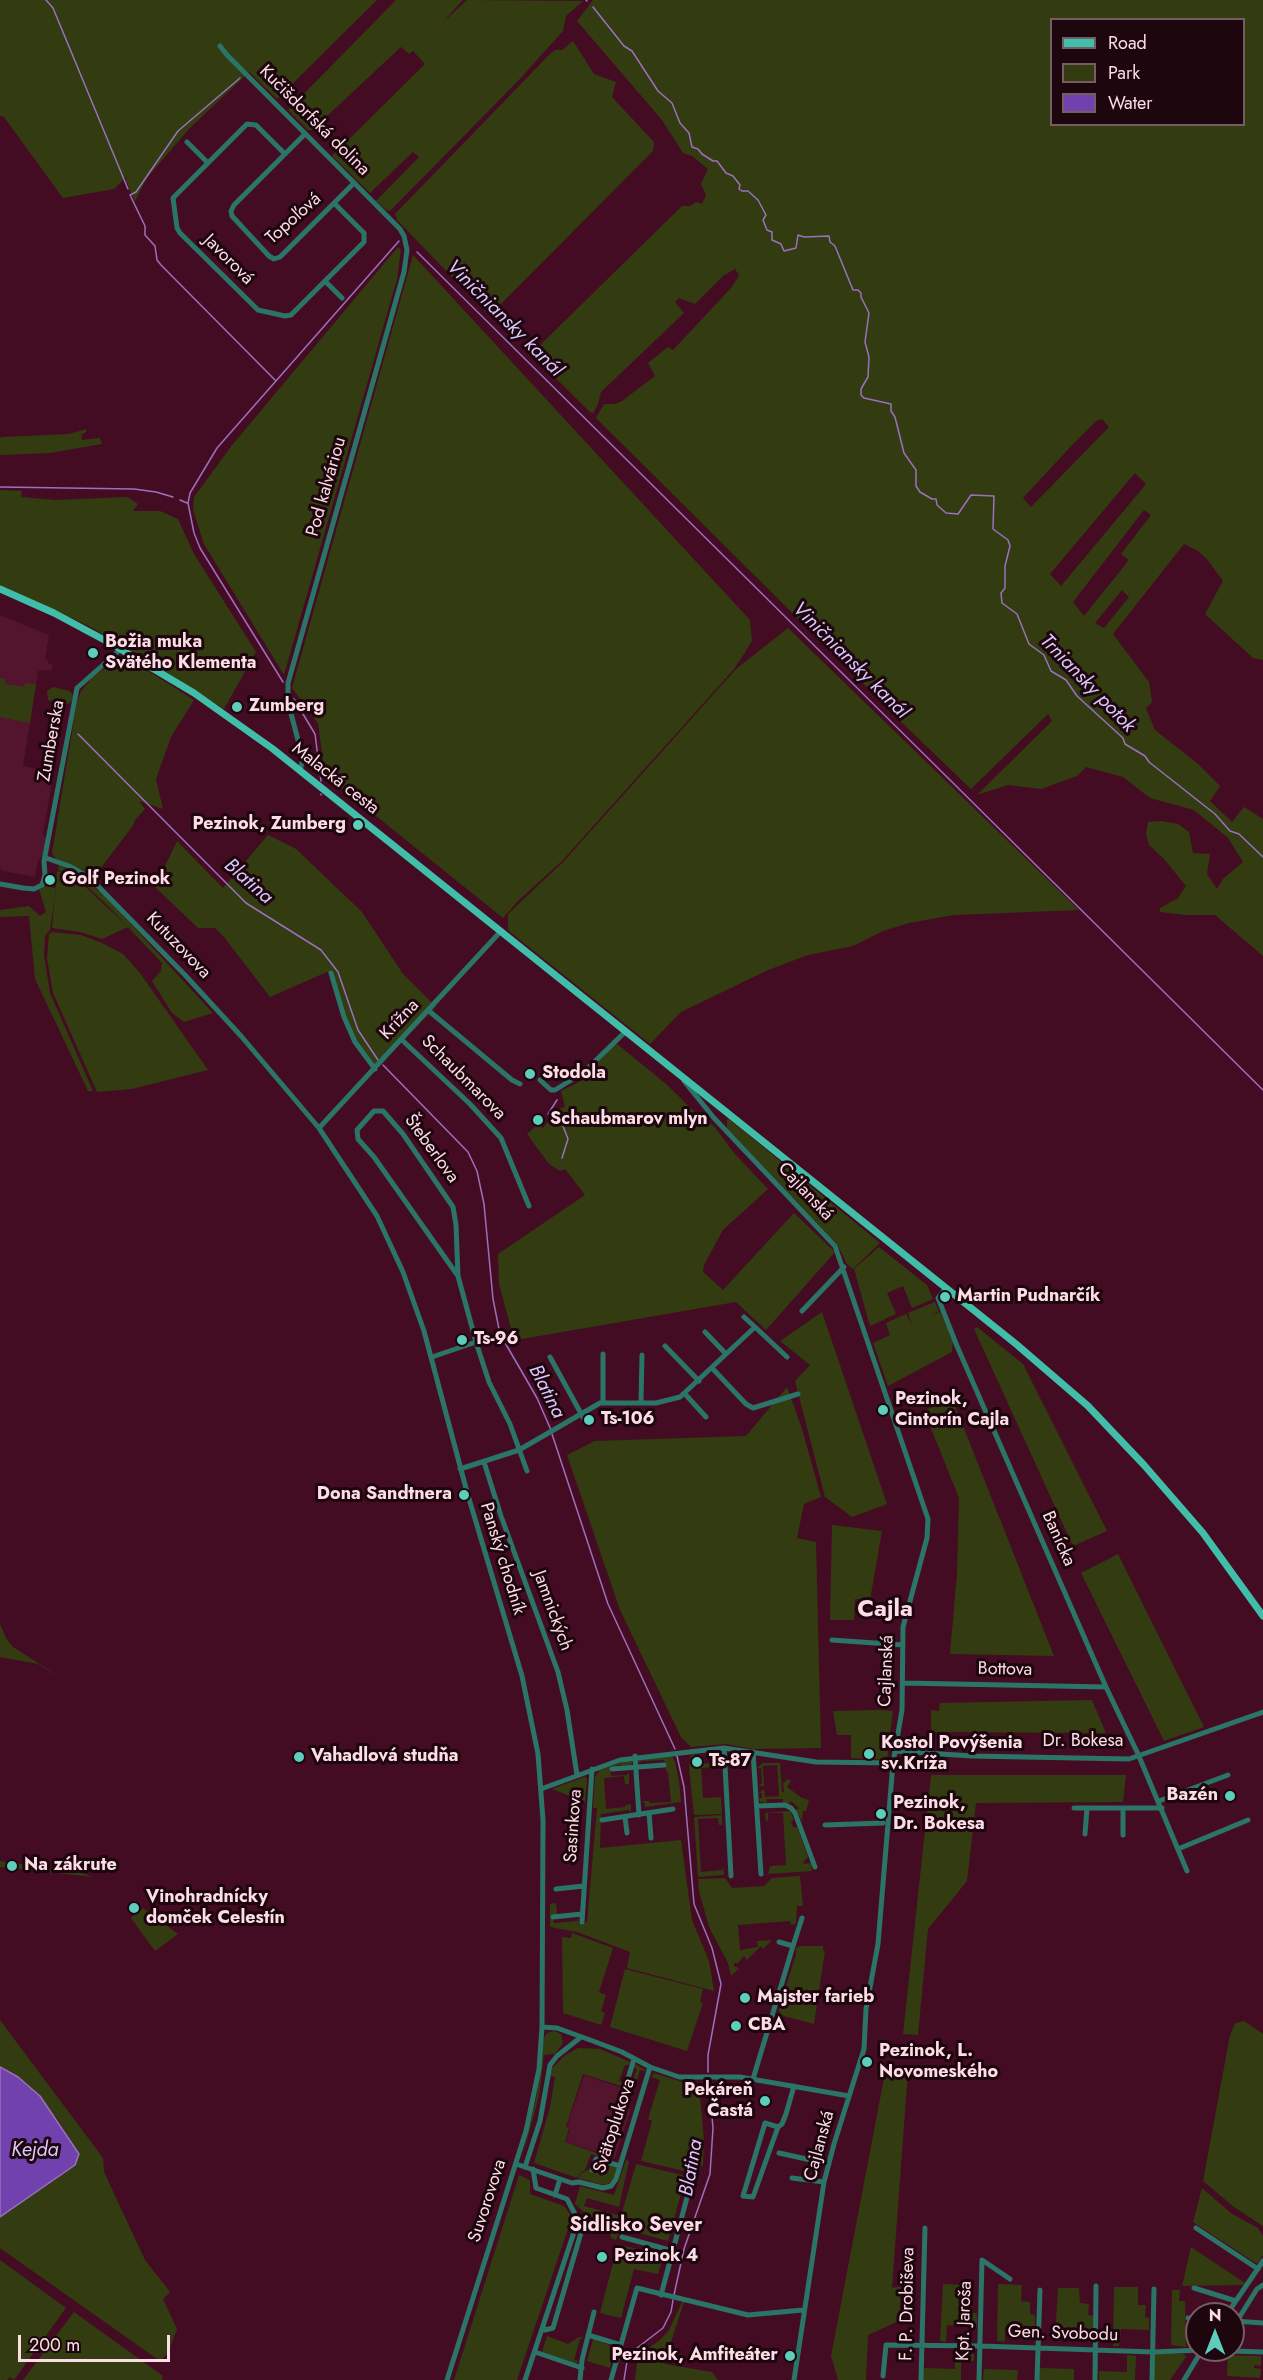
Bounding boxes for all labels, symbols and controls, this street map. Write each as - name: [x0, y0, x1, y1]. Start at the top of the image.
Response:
- legend: [1050, 18, 1245, 126]
- text: Road: [1108, 30, 1147, 56]
- text: Park: [1108, 60, 1140, 86]
- street label: Kučišdorfská dolina: [254, 61, 374, 181]
- text: Water: [1108, 90, 1152, 116]
- street label: Topoľová: [262, 189, 326, 249]
- street label: Javorová: [198, 230, 258, 290]
- water label: Viničniansky kanál: [441, 256, 567, 382]
- street label: Pod kalváriou: [303, 435, 351, 539]
- water label: Viničniansky kanál: [787, 598, 913, 724]
- water label: Trniansky potok: [1034, 630, 1140, 738]
- place label: Božia muka Svätého Klementa: [105, 632, 256, 674]
- marker: Božia muka Svätého Klementa: [86, 646, 100, 660]
- place label: Zumberg: [249, 696, 324, 718]
- street label: Zumberska: [34, 699, 70, 783]
- marker: Zumberg: [230, 700, 244, 714]
- street label: Malacká cesta: [287, 738, 383, 820]
- place label: Pezinok, Zumberg: [193, 814, 346, 836]
- marker: Pezinok, Zumberg: [351, 818, 365, 832]
- water label: Blatina: [219, 854, 277, 910]
- place label: Golf Pezinok: [62, 869, 170, 891]
- marker: Golf Pezinok: [43, 873, 57, 887]
- street label: Kutuzovova: [141, 908, 215, 984]
- street label: Krížna: [376, 995, 424, 1045]
- street label: Schaubmarova: [416, 1031, 510, 1125]
- place label: Stodola: [542, 1063, 606, 1085]
- marker: Stodola: [523, 1067, 537, 1081]
- place label: Schaubmarov mlyn: [550, 1109, 708, 1131]
- street label: Šteberlova: [399, 1111, 463, 1187]
- marker: Schaubmarov mlyn: [531, 1113, 545, 1127]
- street label: Cajlanská: [773, 1158, 837, 1226]
- place label: Martin Pudnarčík: [957, 1286, 1100, 1308]
- marker: Martin Pudnarčík: [938, 1290, 952, 1304]
- place label: Ts-96: [474, 1329, 519, 1351]
- marker: Ts-96: [455, 1333, 469, 1347]
- water label: Blatina: [522, 1361, 570, 1423]
- place label: Pezinok, Cintorín Cajla: [895, 1389, 1009, 1432]
- marker: Pezinok, Cintorín Cajla: [876, 1403, 890, 1417]
- place label: Ts-106: [601, 1409, 655, 1431]
- marker: Ts-106: [582, 1413, 596, 1427]
- place label: Dona Sandtnera: [317, 1484, 452, 1506]
- marker: Dona Sandtnera: [457, 1488, 471, 1502]
- street label: Panský chodník: [475, 1500, 529, 1618]
- street label: Banícka: [1036, 1508, 1080, 1570]
- street label: Jamnických: [528, 1568, 576, 1654]
- district label: Cajla: [857, 1596, 913, 1624]
- street label: Cajlanská: [875, 1635, 899, 1707]
- street label: Bottova: [977, 1659, 1033, 1681]
- street label: Dr. Bokesa: [1043, 1731, 1123, 1753]
- place label: Kostol Povýšenia sv.Kríža: [881, 1733, 1022, 1776]
- place label: Vahadlová studňa: [311, 1746, 459, 1768]
- marker: Kostol Povýšenia sv.Kríža: [862, 1747, 876, 1761]
- marker: Vahadlová studňa: [292, 1750, 306, 1764]
- place label: Ts-87: [709, 1751, 751, 1773]
- marker: Ts-87: [690, 1755, 704, 1769]
- place label: Bazén: [1167, 1785, 1218, 1807]
- street label: Sasinkova: [561, 1788, 587, 1864]
- marker: Bazén: [1223, 1789, 1237, 1803]
- place label: Pezinok, Dr. Bokesa: [893, 1793, 985, 1836]
- marker: Pezinok, Dr. Bokesa: [874, 1807, 888, 1821]
- place label: Na zákrute: [24, 1855, 117, 1877]
- marker: Na zákrute: [5, 1859, 19, 1873]
- place label: Vinohradnícky domček Celestín: [146, 1887, 285, 1930]
- marker: Vinohradnícky domček Celestín: [127, 1901, 141, 1915]
- place label: Majster farieb: [757, 1987, 874, 2009]
- marker: Majster farieb: [738, 1991, 752, 2005]
- place label: CBA: [748, 2015, 786, 2037]
- marker: CBA: [729, 2019, 743, 2033]
- place label: Pezinok, L. Novomeského: [879, 2041, 998, 2084]
- marker: Pezinok, L. Novomeského: [860, 2055, 874, 2069]
- street label: Svätoplukova: [590, 2076, 640, 2176]
- place label: Pekáreň Častá: [684, 2080, 753, 2122]
- marker: Pekáreň Častá: [758, 2094, 772, 2108]
- street label: Cajlanská: [800, 2109, 840, 2183]
- water label: Blatina: [675, 2138, 709, 2198]
- water label: Kejda: [11, 2139, 59, 2163]
- street label: Suvorovova: [464, 2157, 512, 2245]
- district label: Sídlisko Sever: [569, 2214, 703, 2238]
- place label: Pezinok 4: [614, 2246, 698, 2268]
- street label: F. P. Drobiševa: [896, 2247, 920, 2361]
- marker: Pezinok 4: [595, 2250, 609, 2264]
- street label: Kpt. Jaroša: [953, 2281, 977, 2361]
- north arrow: [1185, 2302, 1245, 2362]
- text: N: [1209, 2304, 1221, 2327]
- street label: Gen. Svobodu: [1007, 2321, 1119, 2347]
- scale bar: [21, 2323, 172, 2361]
- text: 200 m: [29, 2332, 80, 2358]
- place label: Pezinok, Amfiteáter: [611, 2345, 778, 2367]
- marker: Pezinok, Amfiteáter: [783, 2349, 797, 2363]

